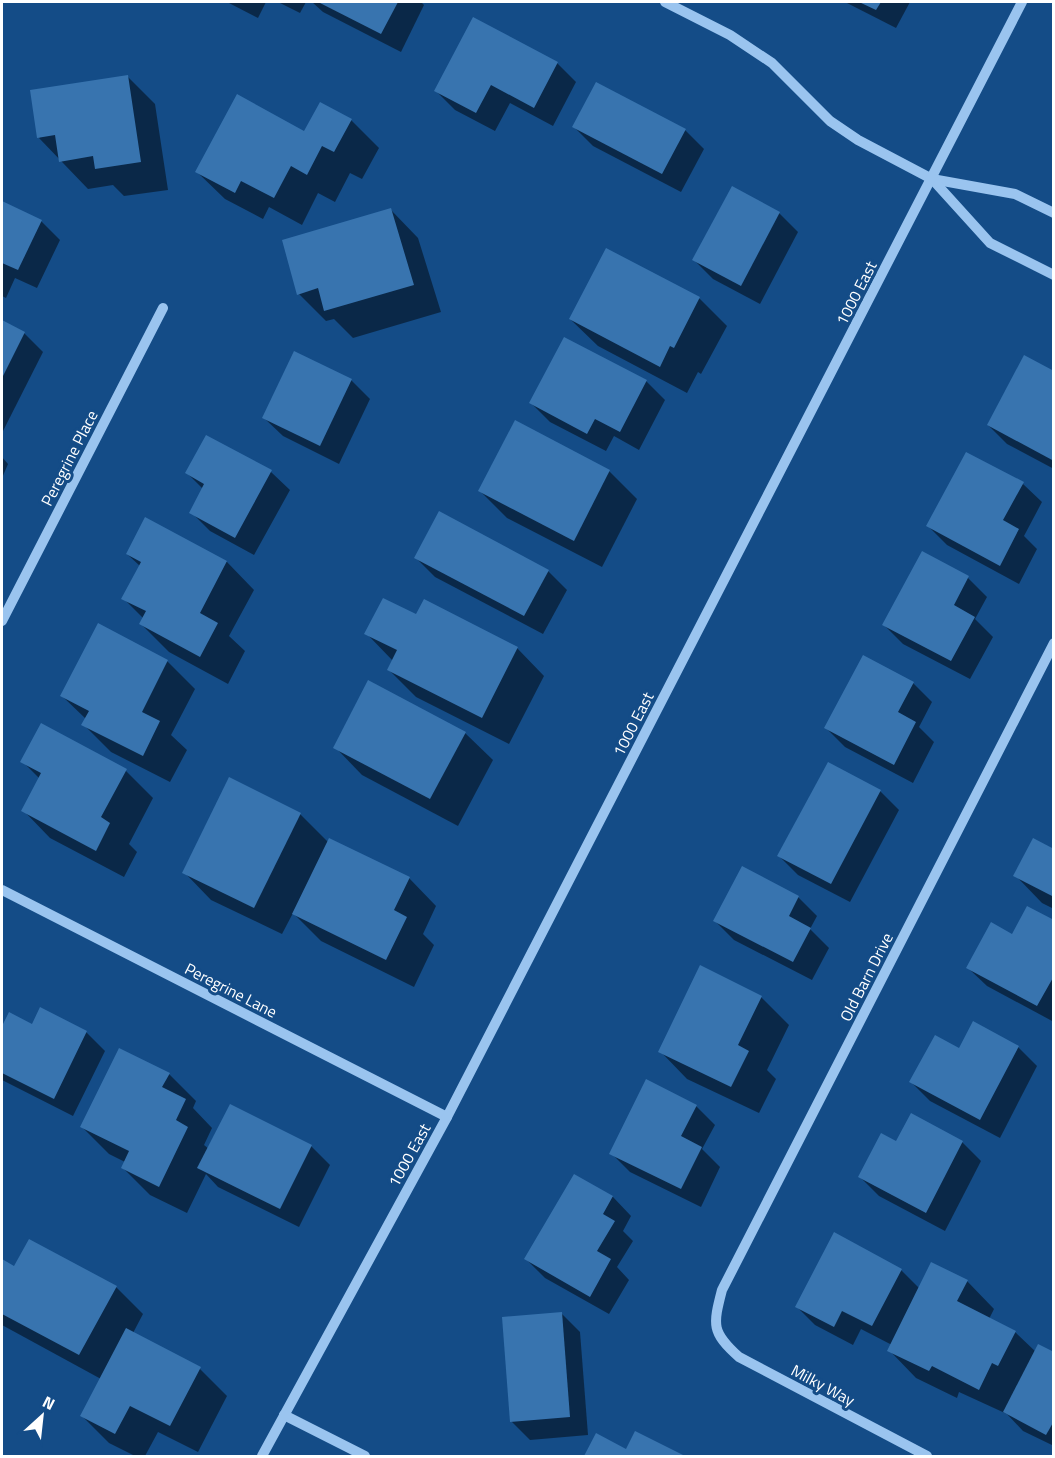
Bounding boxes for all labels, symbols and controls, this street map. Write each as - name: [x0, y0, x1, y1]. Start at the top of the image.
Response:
- street label: 1000 East: [830, 256, 883, 329]
- street label: Peregrine Place: [35, 406, 103, 510]
- street label: 1000 East: [607, 687, 660, 760]
- street label: Old Barn Drive: [833, 928, 899, 1026]
- street label: Peregrine Lane: [181, 956, 281, 1024]
- street label: 1000 East: [382, 1119, 436, 1191]
- street label: Milky Way: [787, 1358, 859, 1412]
- north arrow: [12, 1386, 72, 1446]
- text: N: [38, 1389, 59, 1416]

